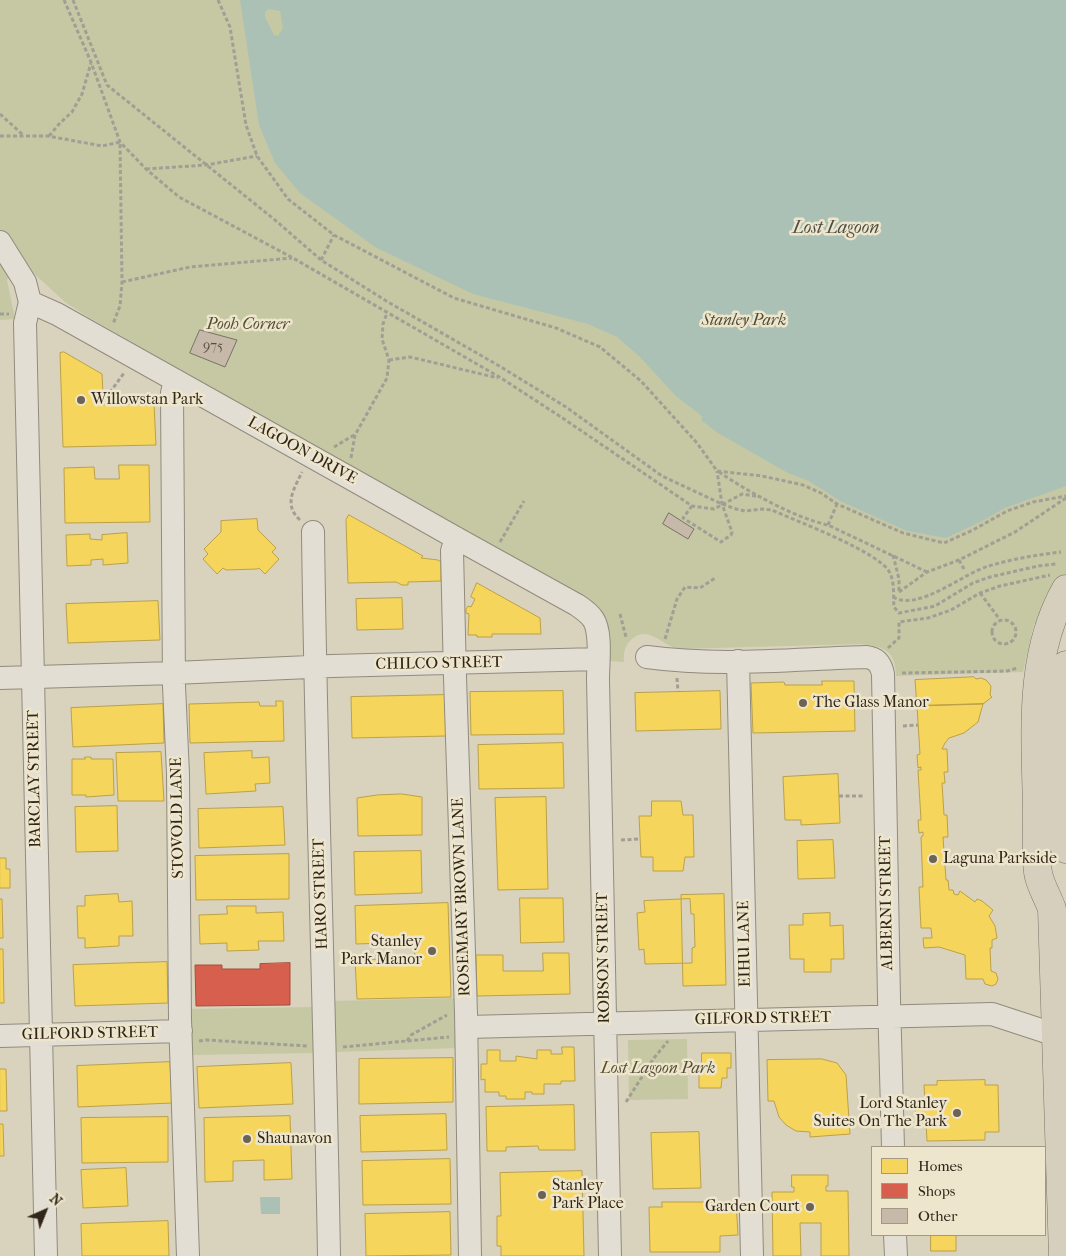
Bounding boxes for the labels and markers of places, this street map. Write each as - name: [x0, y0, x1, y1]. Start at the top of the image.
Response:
- place label: Willowstan Park: [91, 390, 203, 410]
- marker: Willowstan Park: [75, 394, 87, 406]
- place label: The Glass Manor: [813, 693, 929, 713]
- marker: The Glass Manor: [797, 697, 809, 709]
- place label: Laguna Parkside: [943, 849, 1057, 869]
- marker: Laguna Parkside: [927, 853, 939, 865]
- place label: Stanley Park Manor: [341, 932, 422, 970]
- marker: Stanley Park Manor: [426, 945, 438, 957]
- place label: Lord Stanley Suites On The Park: [814, 1094, 947, 1132]
- marker: Lord Stanley Suites On The Park: [951, 1107, 963, 1119]
- place label: Shaunavon: [257, 1129, 332, 1149]
- marker: Shaunavon: [241, 1133, 253, 1145]
- place label: Stanley Park Place: [552, 1176, 624, 1214]
- marker: Stanley Park Place: [536, 1189, 548, 1201]
- place label: Garden Court: [705, 1197, 800, 1217]
- marker: Garden Court: [804, 1201, 816, 1213]

